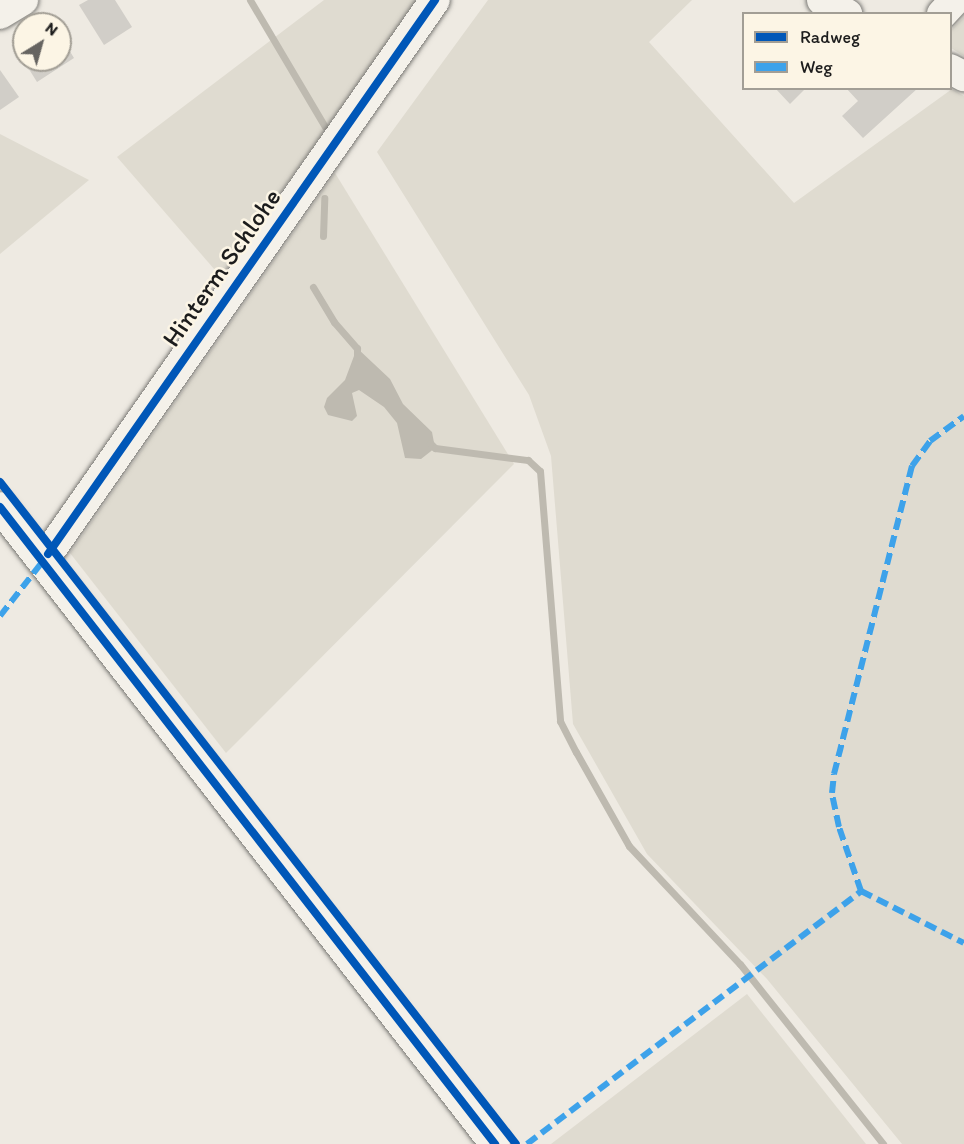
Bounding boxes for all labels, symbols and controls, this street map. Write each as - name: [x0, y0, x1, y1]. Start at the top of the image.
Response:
- north arrow: [12, 12, 72, 72]
- legend: [742, 12, 952, 90]
- text: N: [42, 18, 62, 40]
- text: Radweg: [800, 26, 860, 48]
- text: Weg: [800, 56, 833, 78]
- street label: Hinterm Schlohe: [156, 183, 288, 353]

